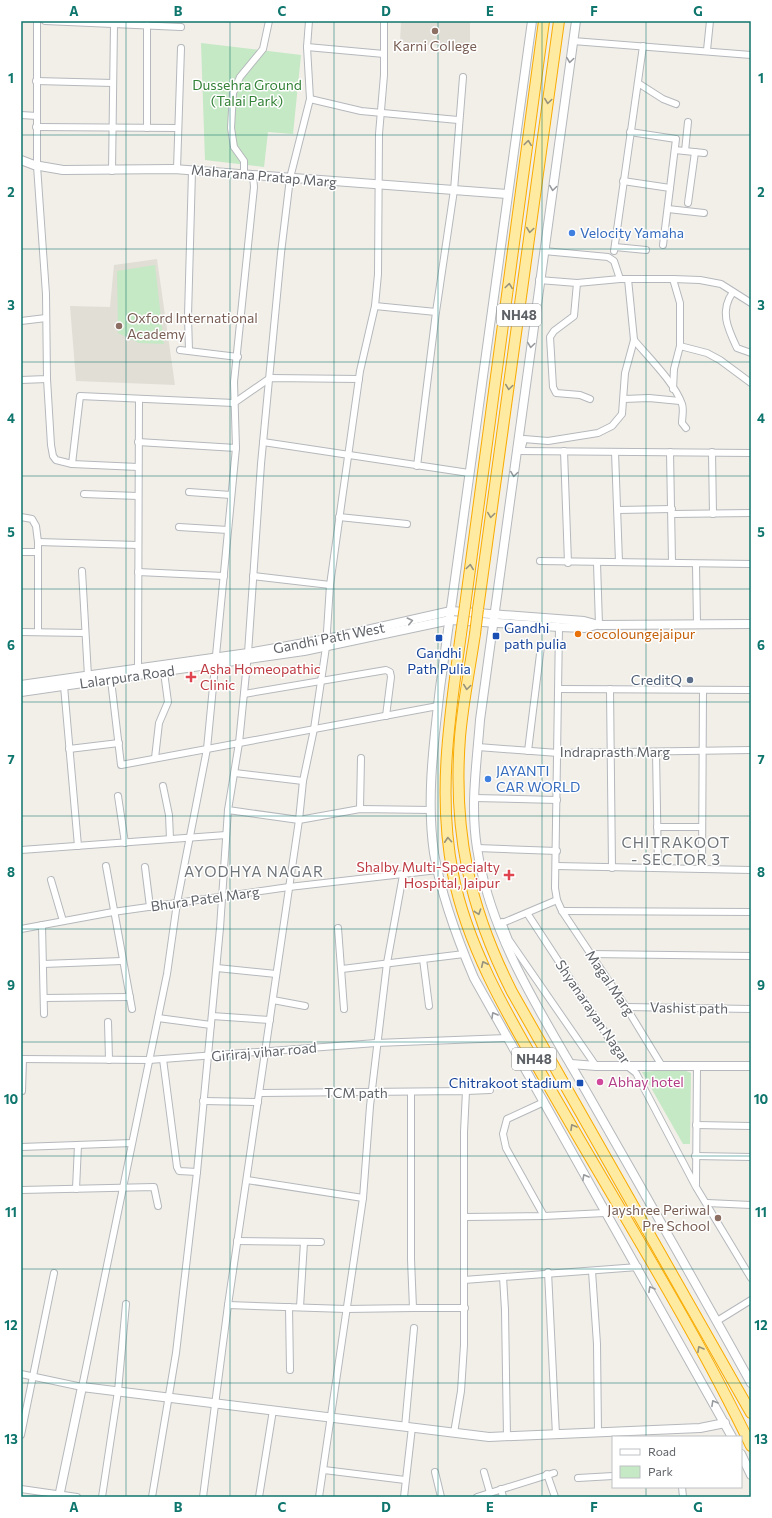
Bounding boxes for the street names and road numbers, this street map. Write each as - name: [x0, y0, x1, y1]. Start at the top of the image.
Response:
- street label: Maharana Pratap Marg: [191, 161, 338, 190]
- road number: NH48: [497, 304, 541, 326]
- street label: Gandhi Path West: [272, 618, 386, 657]
- street label: Lalarpura Road: [78, 661, 176, 692]
- street label: Indraprasth Marg: [560, 743, 671, 760]
- street label: Bhura Patel Marg: [150, 882, 261, 915]
- street label: Magal Marg: [582, 947, 639, 1019]
- street label: Shyanarayan Nagar: [552, 956, 635, 1067]
- street label: Vashist path: [650, 998, 728, 1017]
- street label: Giriraj vihar road: [211, 1038, 317, 1065]
- road number: NH48: [512, 1048, 556, 1070]
- street label: TCM path: [324, 1084, 388, 1101]

